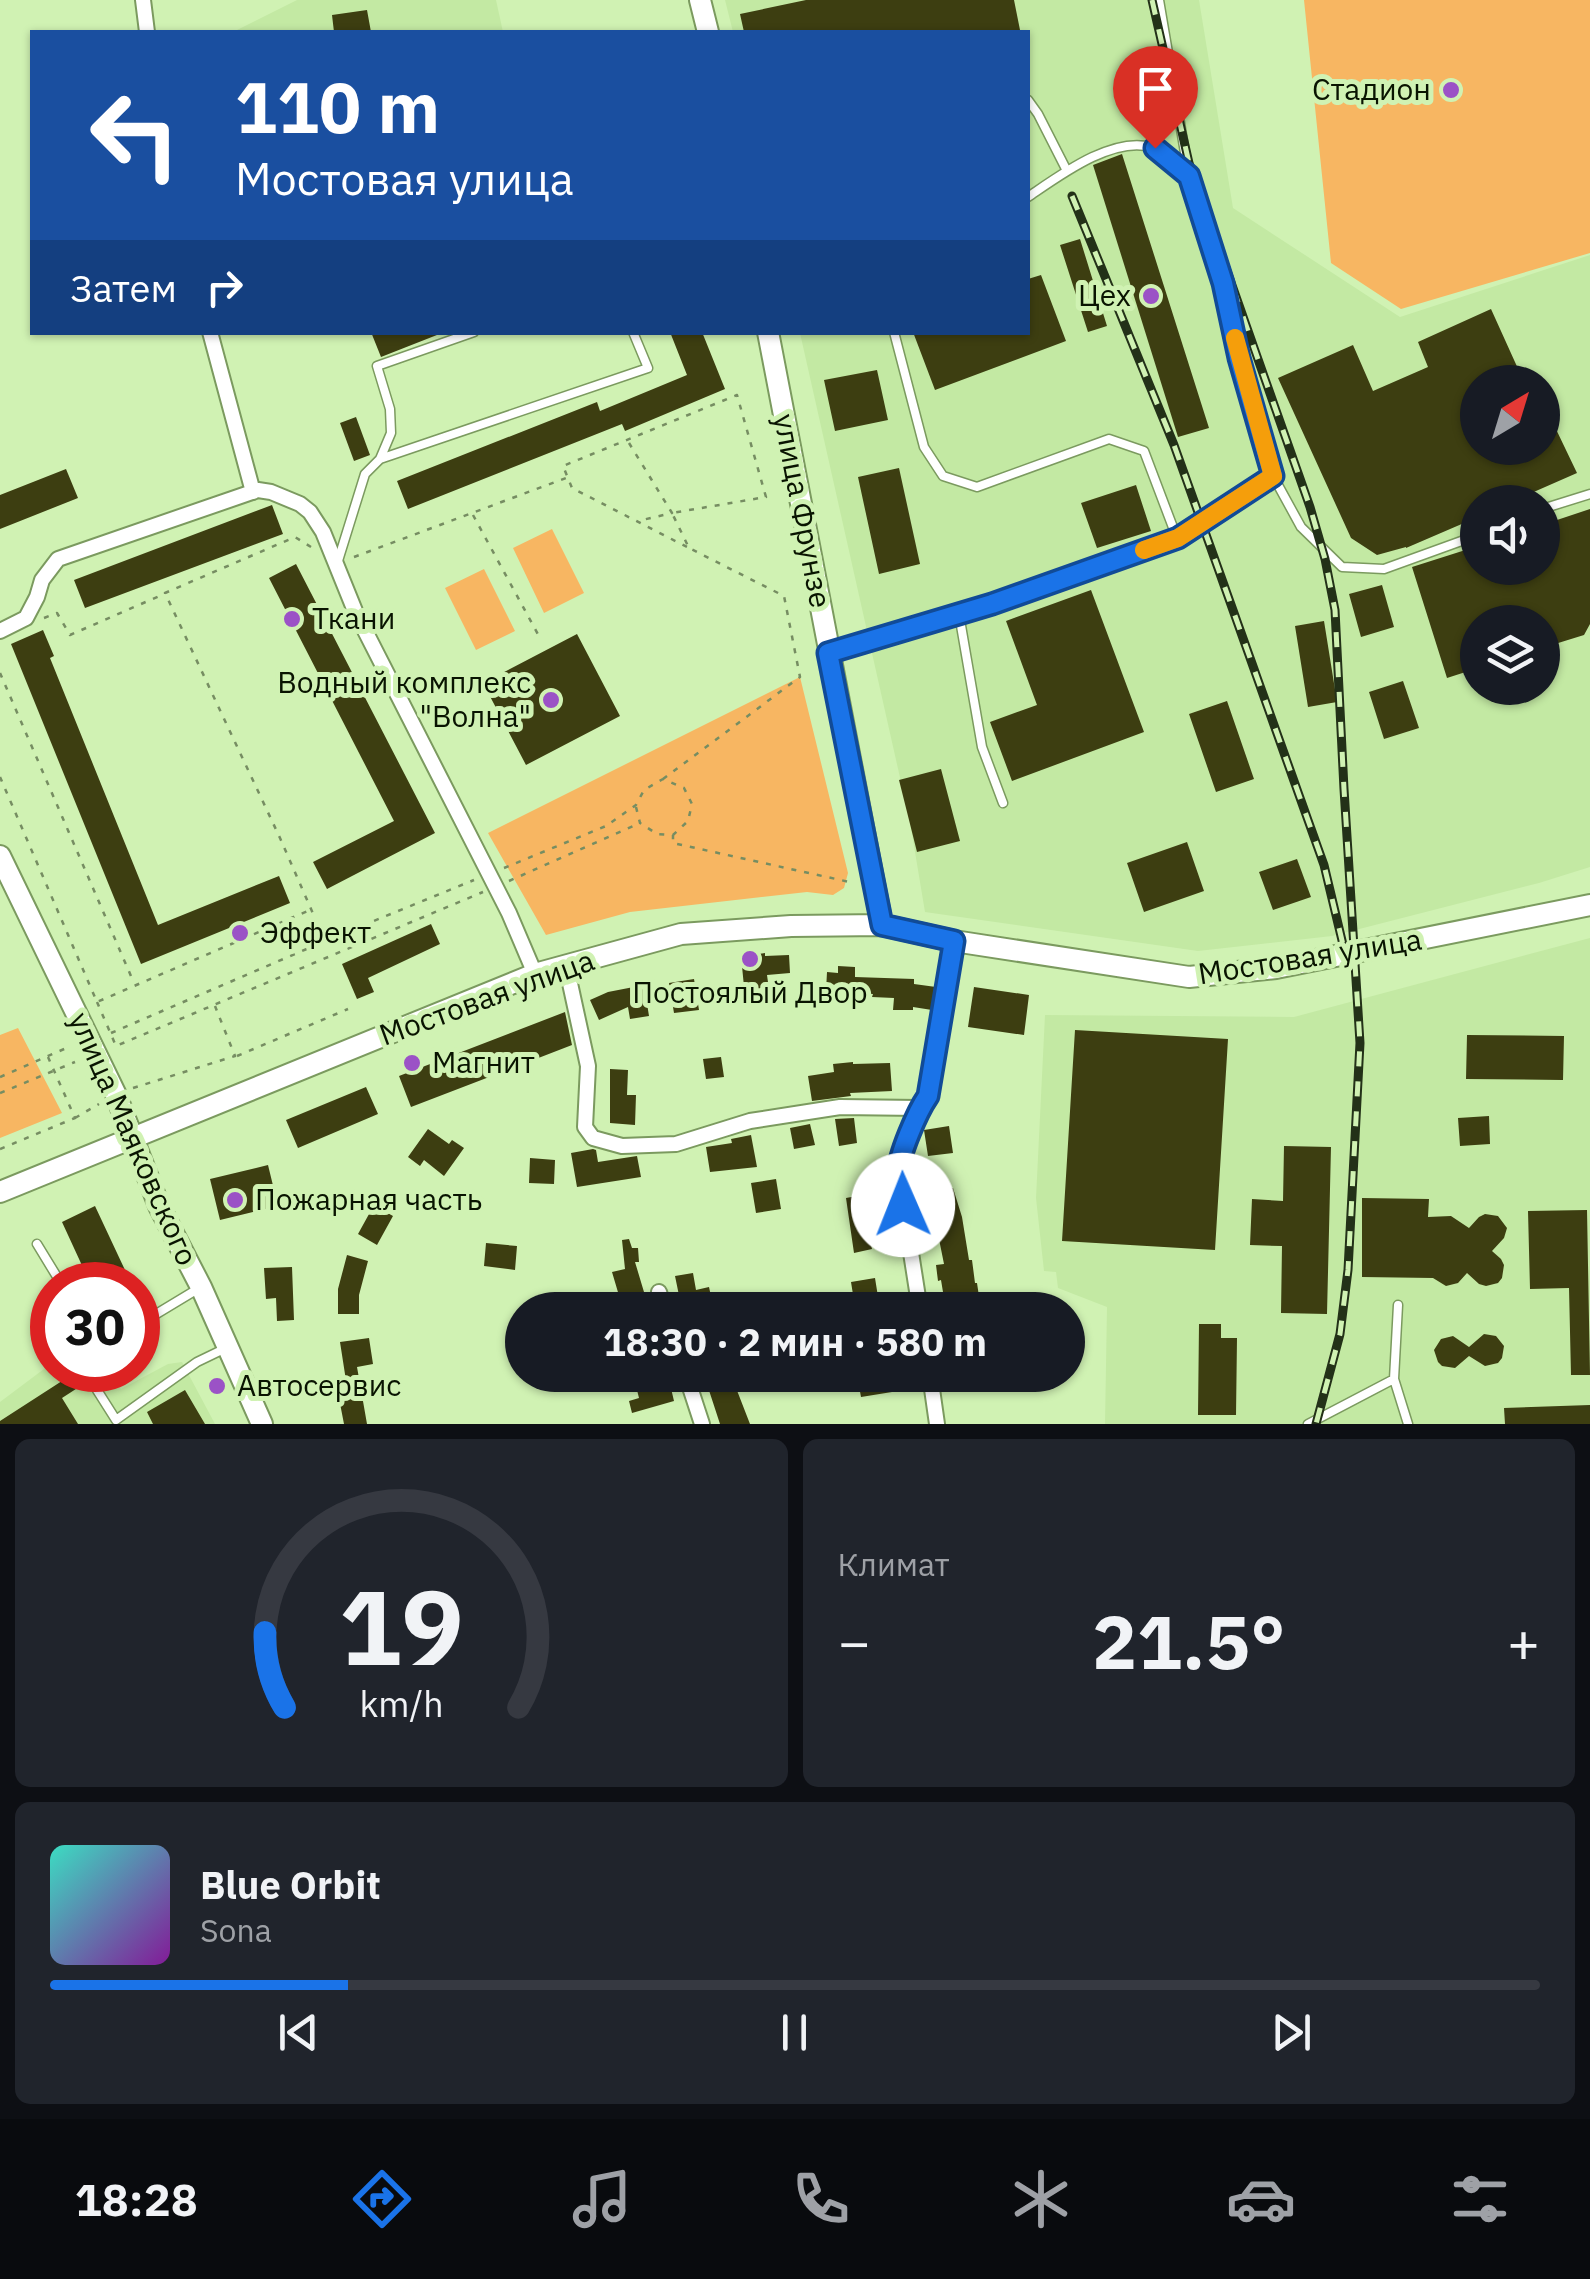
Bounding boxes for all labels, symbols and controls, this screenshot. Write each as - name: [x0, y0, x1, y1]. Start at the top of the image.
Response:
- pin: [1113, 46, 1198, 149]
- text: 110 m: [235, 61, 440, 152]
- icon: arrive: [1128, 61, 1183, 116]
- place label: Стадион: [1312, 69, 1431, 108]
- icon: left: [70, 70, 200, 200]
- marker: Стадион: [1440, 79, 1462, 101]
- text: Мостовая улица: [235, 149, 574, 207]
- icon: right: [197, 260, 252, 315]
- text: Затем: [70, 263, 177, 312]
- place label: Цех: [1078, 275, 1131, 314]
- marker: Цех: [1140, 285, 1162, 307]
- north arrow: [1460, 365, 1560, 465]
- map controls: [1460, 365, 1560, 705]
- street label: улица Фрунзе: [766, 410, 841, 611]
- button: sound: [1460, 485, 1560, 585]
- place label: Ткани: [312, 598, 395, 637]
- button: layers: [1460, 605, 1560, 705]
- marker: Ткани: [281, 608, 303, 630]
- place label: Водный комплекс "Волна": [277, 662, 531, 735]
- marker: Водный комплекс "Волна": [540, 689, 562, 711]
- place label: Эффект: [260, 912, 371, 951]
- street label: Мостовая улица: [1195, 919, 1424, 992]
- marker: Эффект: [229, 922, 251, 944]
- street label: Мостовая улица: [374, 940, 599, 1054]
- marker: Постоялый Двор: [739, 948, 761, 970]
- place label: Постоялый Двор: [632, 972, 868, 1011]
- street label: улица Маяковского: [61, 1006, 208, 1271]
- place label: Магнит: [432, 1042, 535, 1081]
- marker: Магнит: [401, 1052, 423, 1074]
- position arrow: [851, 1153, 955, 1257]
- place label: Пожарная часть: [255, 1179, 482, 1218]
- marker: Пожарная часть: [224, 1189, 246, 1211]
- speed limit sign: 30: [30, 1262, 160, 1392]
- text: 18:30 · 2 мин · 580 m: [603, 1317, 987, 1366]
- place label: Автосервис: [237, 1365, 401, 1404]
- marker: Автосервис: [206, 1375, 228, 1397]
- text: Климат: [838, 1543, 950, 1585]
- text: 19: [339, 1558, 464, 1694]
- text: 21.5°: [1092, 1592, 1286, 1690]
- text: −: [838, 1606, 871, 1677]
- text: +: [1507, 1606, 1540, 1677]
- text: km/h: [359, 1680, 443, 1727]
- text: Blue Orbit: [200, 1860, 381, 1909]
- text: Sona: [200, 1909, 272, 1951]
- icon: previous: [271, 2005, 326, 2060]
- icon: pause: [767, 2005, 822, 2060]
- icon: next: [1264, 2005, 1319, 2060]
- icon: directions: [347, 2164, 417, 2234]
- icon: music: [567, 2164, 637, 2234]
- icon: phone: [786, 2164, 856, 2234]
- icon: climate: [1006, 2164, 1076, 2234]
- icon: car: [1226, 2164, 1296, 2234]
- icon: filters: [1445, 2164, 1515, 2234]
- text: 18:28: [75, 2170, 198, 2228]

